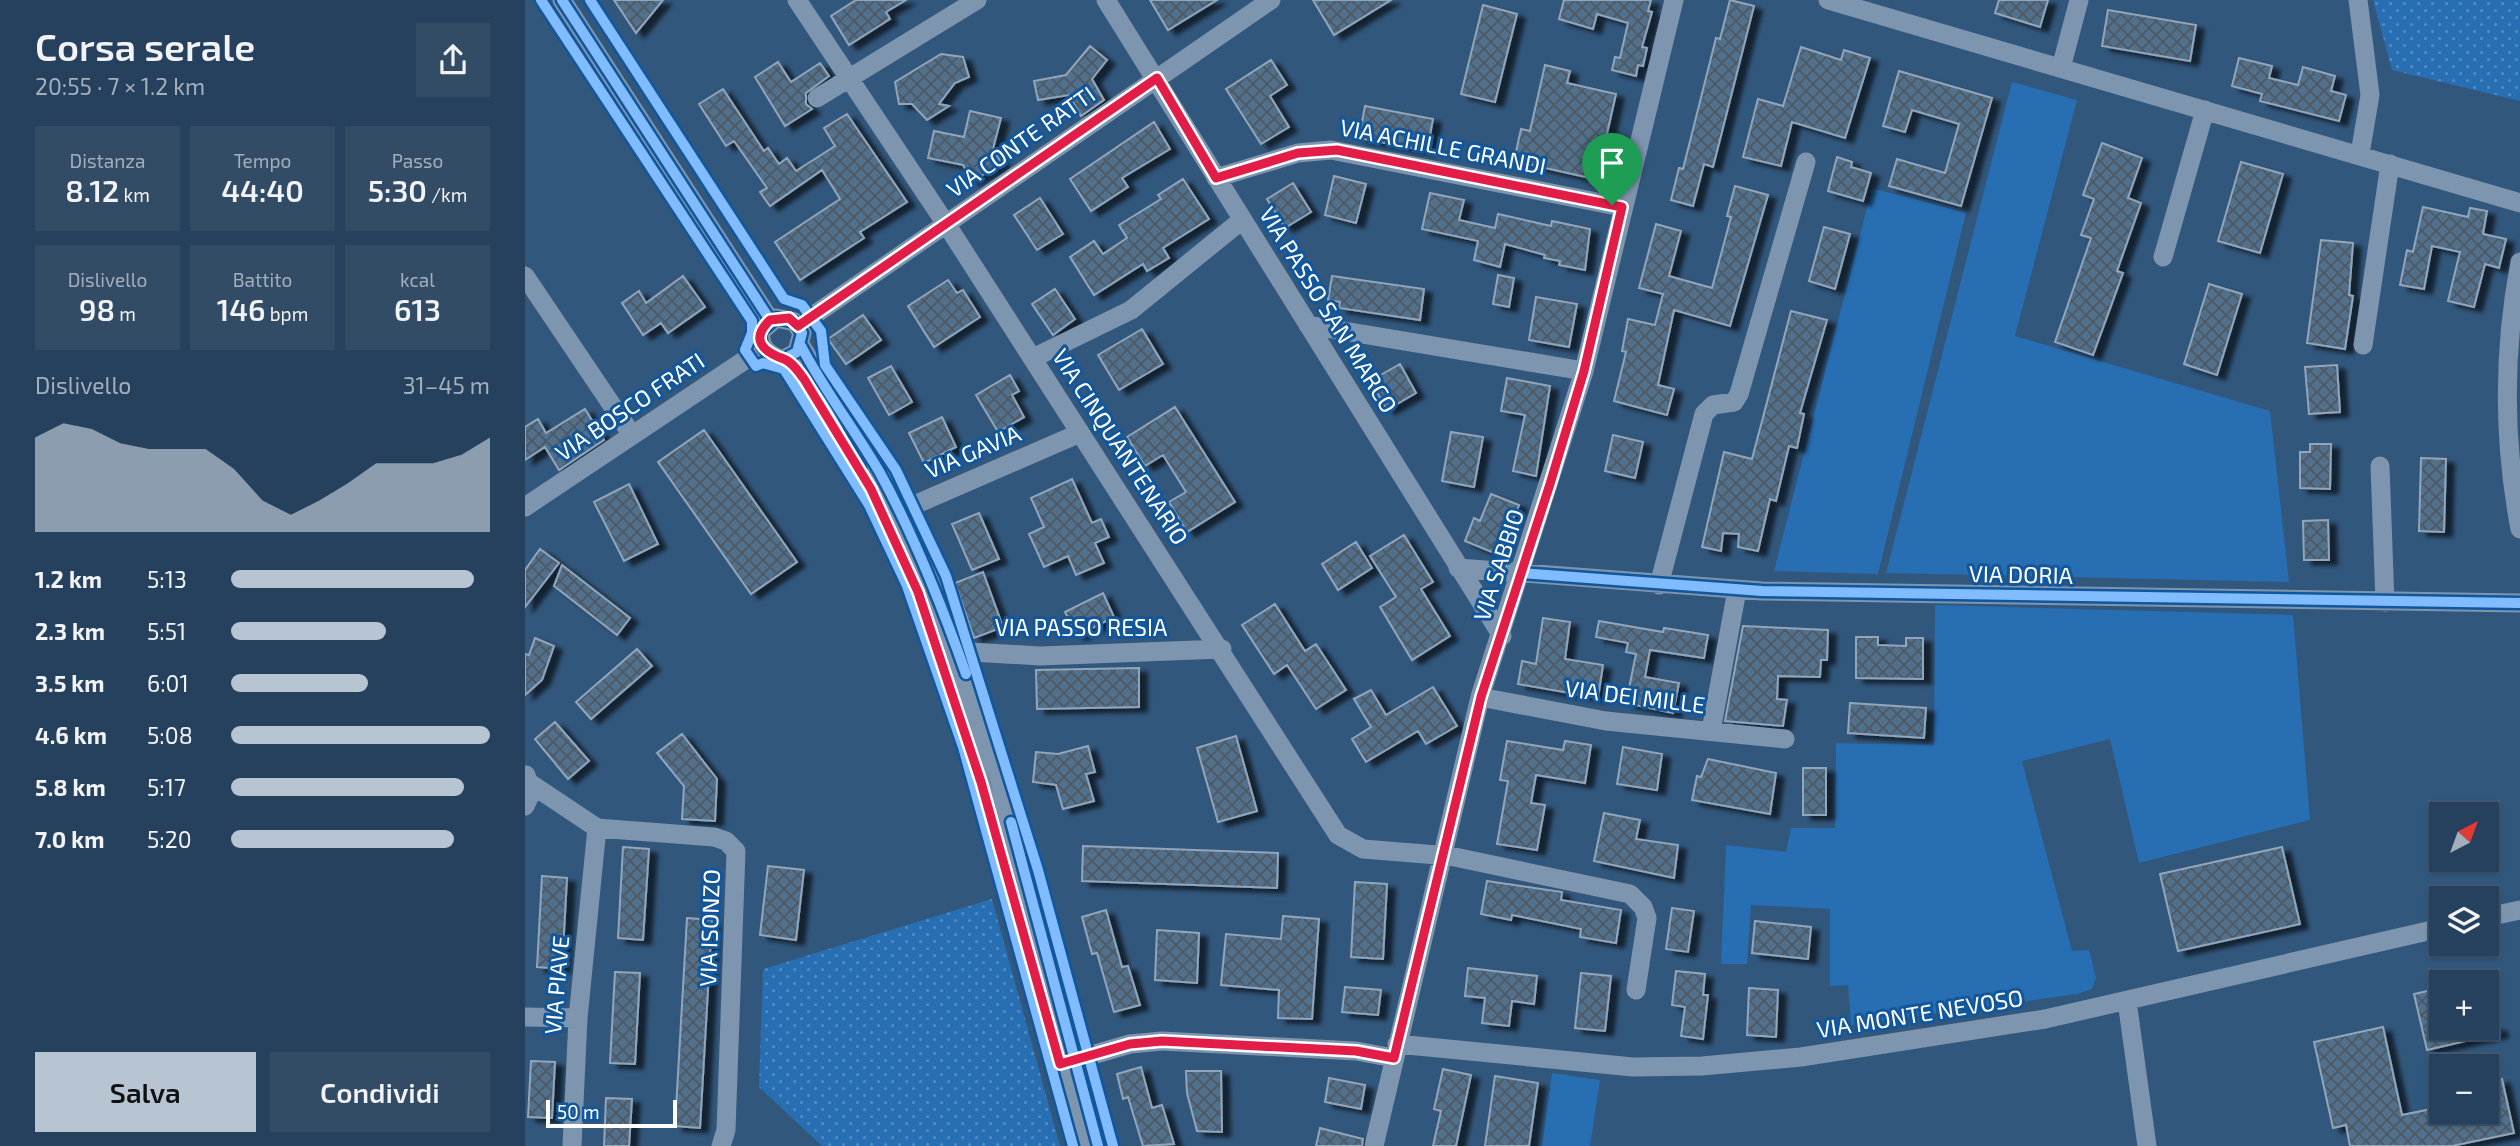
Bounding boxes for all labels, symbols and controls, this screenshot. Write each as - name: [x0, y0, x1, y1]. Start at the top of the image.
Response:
- text: Corsa serale: [35, 23, 255, 69]
- button: share: [416, 23, 490, 97]
- text: 20:55 · 7 × 1.2 km: [35, 72, 205, 100]
- street label: VIA CONTE RATTI: [941, 80, 1100, 203]
- street label: VIA ACHILLE GRANDI: [1338, 112, 1549, 180]
- pin: [1582, 133, 1642, 205]
- icon: arrive: [1593, 144, 1631, 182]
- text: Distanza: [70, 149, 145, 172]
- text: Tempo: [234, 149, 291, 172]
- text: Passo: [392, 149, 443, 172]
- text: 8.12: [65, 172, 119, 208]
- text: 44:40: [221, 172, 304, 208]
- text: 5:30: [368, 172, 427, 208]
- text: km: [119, 183, 150, 206]
- text: /km: [427, 183, 467, 206]
- street label: VIA PASSO SAN MARCO: [1254, 201, 1404, 418]
- text: Dislivello: [68, 268, 147, 291]
- text: Battito: [233, 268, 292, 291]
- text: kcal: [400, 268, 435, 291]
- text: 98: [79, 291, 115, 327]
- text: 146: [217, 291, 266, 327]
- text: 613: [394, 291, 441, 327]
- text: m: [115, 302, 136, 325]
- text: bpm: [266, 302, 308, 325]
- street label: VIA CINQUANTENARIO: [1047, 343, 1195, 550]
- street label: VIA BOSCO FRATI: [550, 346, 709, 466]
- text: Dislivello: [35, 371, 131, 399]
- text: 31–45 m: [403, 371, 490, 399]
- street label: VIA GAVIA: [921, 418, 1025, 484]
- street label: VIA SABBIO: [1467, 505, 1529, 624]
- street label: VIA DORIA: [1969, 559, 2074, 589]
- text: 1.2 km: [35, 565, 102, 593]
- text: 5:13: [147, 565, 187, 593]
- street label: VIA PASSO RESIA: [995, 613, 1168, 641]
- text: 2.3 km: [35, 617, 105, 645]
- text: 5:51: [147, 617, 186, 645]
- text: 3.5 km: [35, 669, 104, 697]
- text: 6:01: [147, 669, 189, 697]
- street label: VIA DEI MILLE: [1563, 674, 1707, 718]
- text: 4.6 km: [35, 721, 107, 749]
- text: 5:08: [147, 721, 193, 749]
- text: 5.8 km: [35, 773, 106, 801]
- text: 5:17: [147, 773, 186, 801]
- north arrow: [2429, 802, 2499, 872]
- map controls: [2429, 802, 2499, 1124]
- text: 7.0 km: [35, 825, 104, 853]
- text: 5:20: [147, 825, 192, 853]
- street label: VIA ISONZO: [693, 869, 725, 987]
- button: layers: [2429, 886, 2499, 956]
- street label: VIA PIAVE: [538, 934, 574, 1035]
- button: +: [2429, 970, 2499, 1040]
- street label: VIA MONTE NEVOSO: [1815, 983, 2025, 1043]
- button: Salva: [35, 1052, 256, 1132]
- button: Condividi: [270, 1052, 490, 1132]
- button: −: [2429, 1054, 2499, 1124]
- scale bar: [546, 1097, 677, 1129]
- text: 50 m: [557, 1100, 600, 1123]

